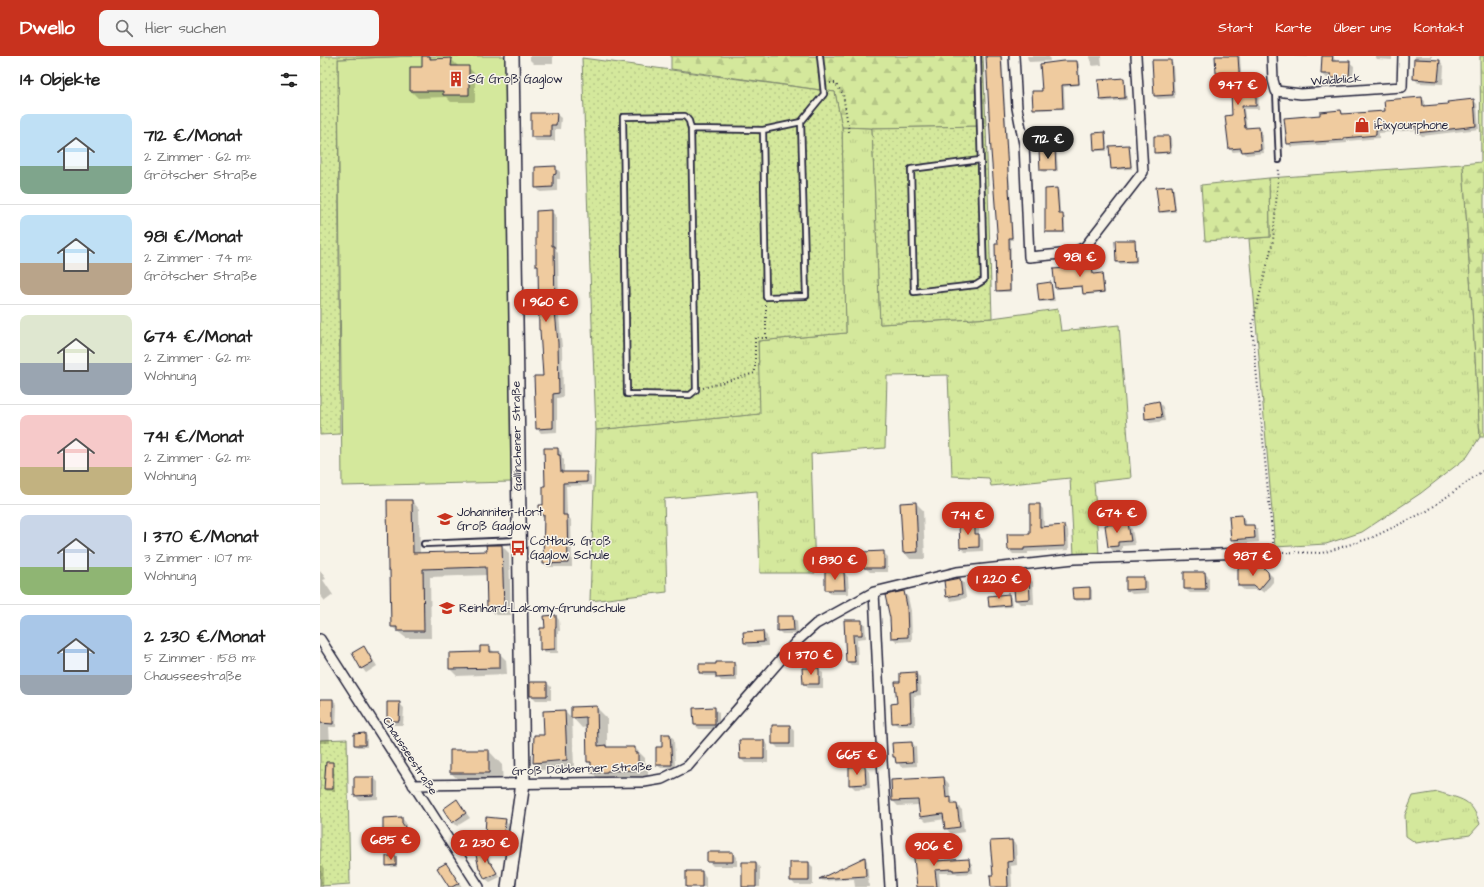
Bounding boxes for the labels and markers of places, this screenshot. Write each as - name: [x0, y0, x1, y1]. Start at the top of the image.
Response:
- building icon: SG Groß Gaglow: [447, 70, 465, 88]
- place label: SG Groß Gaglow: [468, 71, 563, 89]
- pin: 947 €: [1210, 72, 1266, 106]
- shop icon: ifixyourphone: [1353, 116, 1371, 134]
- place label: ifixyourphone: [1374, 117, 1449, 135]
- pin: 712 €: [1020, 126, 1076, 160]
- pin: 981 €: [1052, 244, 1108, 278]
- pin: 1 960 €: [509, 289, 583, 323]
- pin: 674 €: [1089, 500, 1145, 534]
- pin: 741 €: [940, 502, 996, 536]
- place label: Johanniter-Hort Groß Gaglow: [457, 504, 543, 536]
- school or university icon: Johanniter-Hort Groß Gaglow: [436, 510, 454, 528]
- place label: Cottbus, Groß Gaglow Schule: [530, 533, 611, 565]
- bus stop icon: Cottbus, Groß Gaglow Schule: [509, 539, 527, 557]
- pin: 987 €: [1225, 543, 1281, 577]
- pin: 1 830 €: [798, 547, 872, 581]
- pin: 1 220 €: [962, 566, 1036, 600]
- school or university icon: Reinhard-Lakomy-Grundschule: [438, 599, 456, 617]
- place label: Reinhard-Lakomy-Grundschule: [459, 600, 626, 618]
- pin: 1 370 €: [774, 642, 848, 676]
- pin: 665 €: [829, 742, 885, 776]
- pin: 685 €: [363, 827, 419, 861]
- pin: 2 230 €: [448, 830, 522, 864]
- pin: 906 €: [906, 833, 962, 867]

